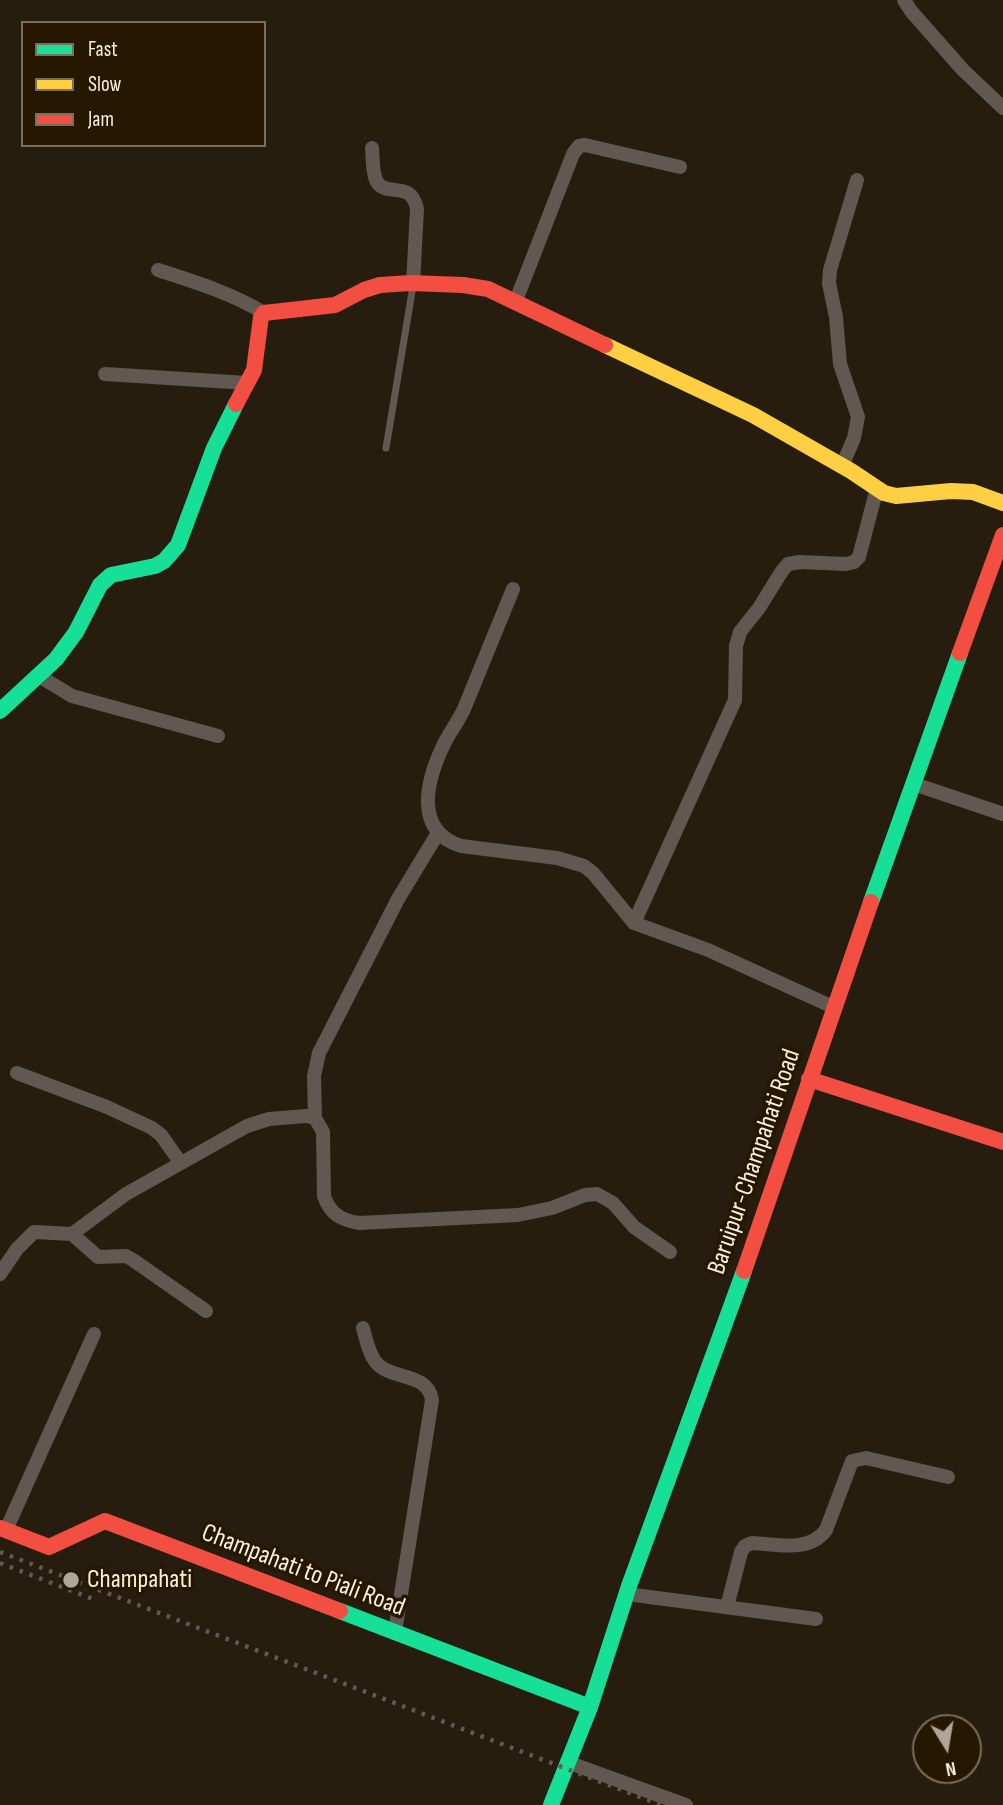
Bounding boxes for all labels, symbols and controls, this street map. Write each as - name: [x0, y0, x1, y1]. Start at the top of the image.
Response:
- legend: [21, 21, 266, 147]
- text: Fast: [88, 37, 118, 62]
- text: Slow: [88, 72, 121, 97]
- text: Jam: [88, 107, 114, 132]
- street label: Baruipur-Champahati Road: [702, 1045, 808, 1279]
- street label: Champahati to Piali Road: [197, 1518, 409, 1624]
- place label: Champahati: [87, 1564, 192, 1596]
- marker: Champahati: [61, 1570, 81, 1590]
- north arrow: [912, 1714, 982, 1784]
- text: N: [944, 1756, 958, 1780]

